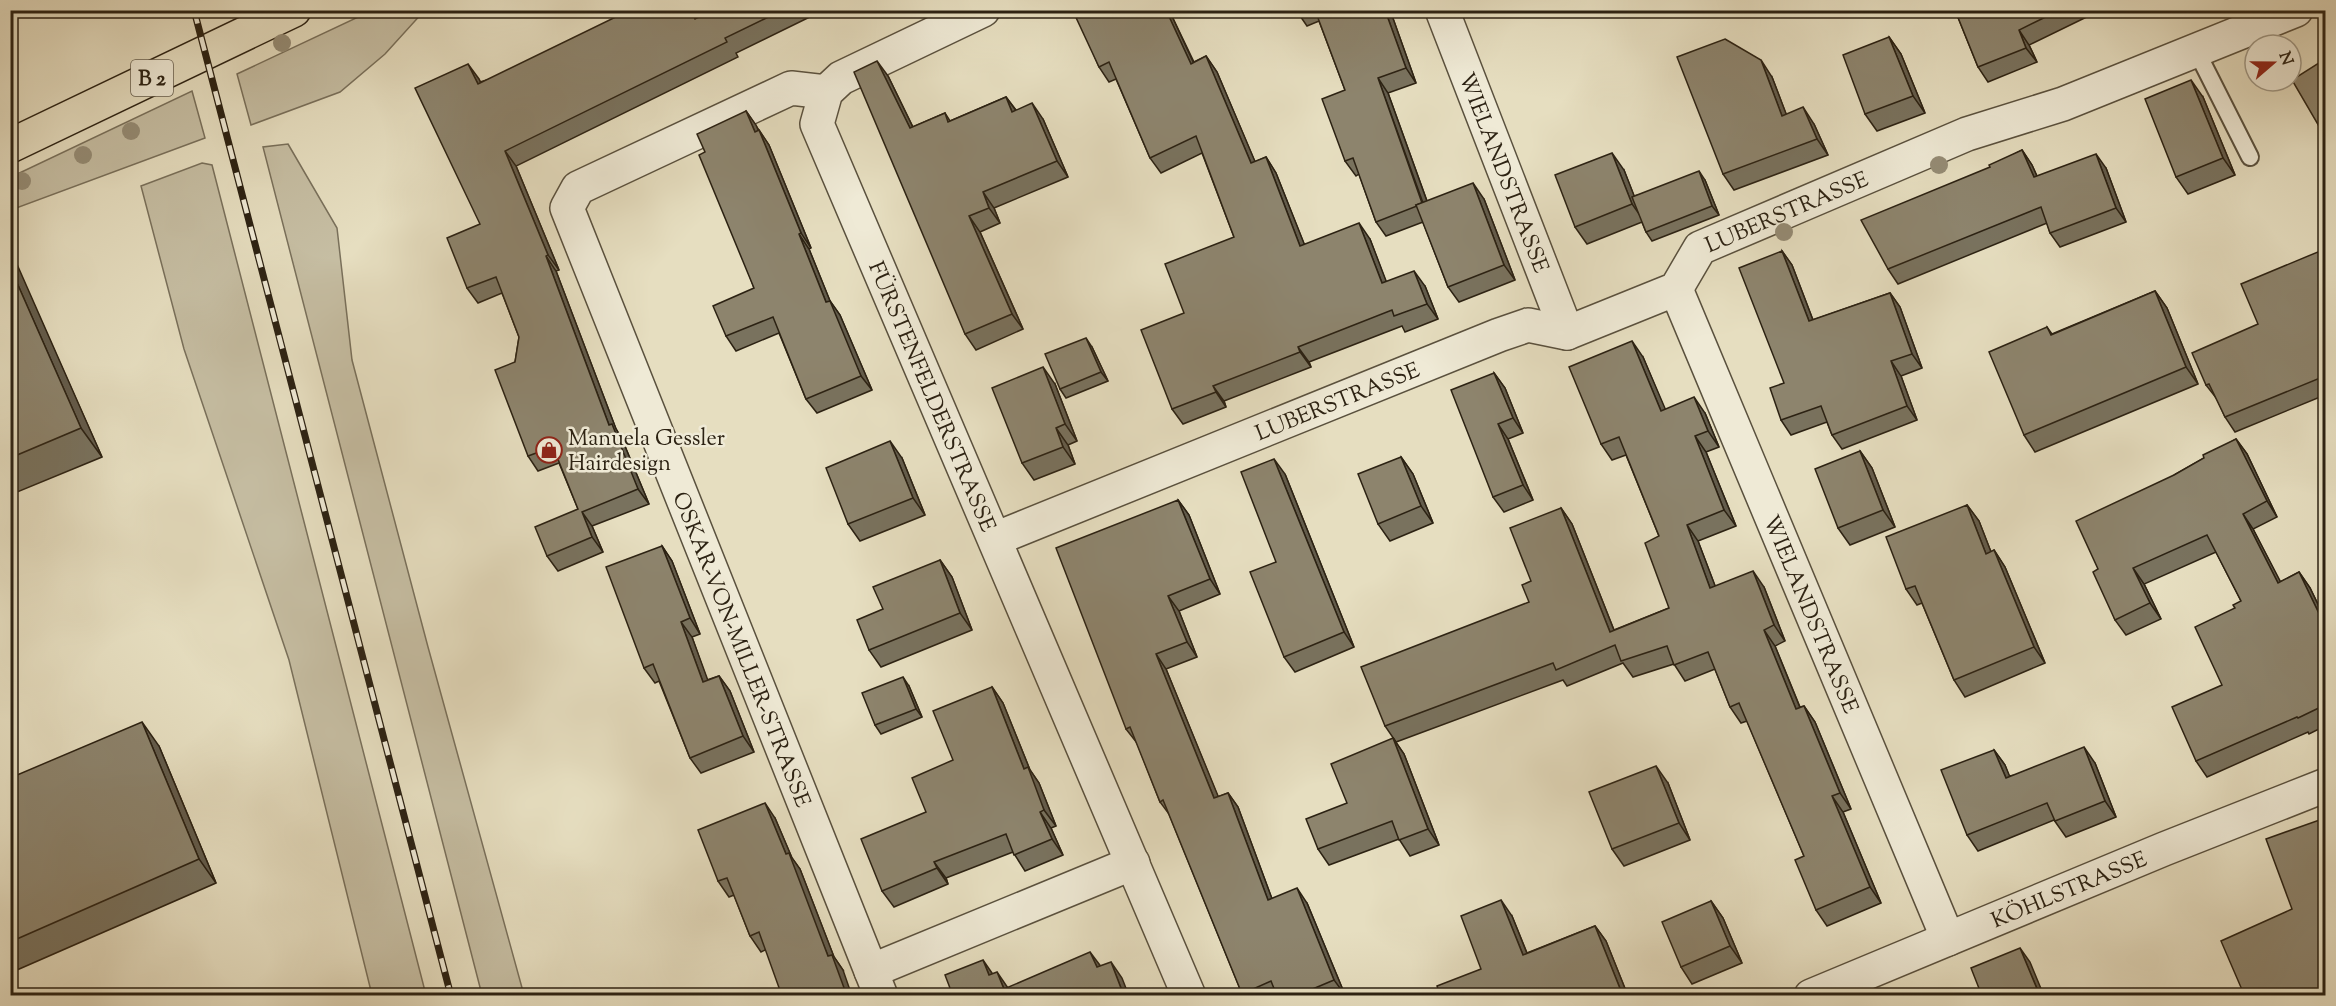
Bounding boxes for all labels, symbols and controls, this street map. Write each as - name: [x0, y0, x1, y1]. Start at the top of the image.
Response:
- north arrow: [2243, 33, 2303, 93]
- text: N: [2272, 49, 2298, 69]
- road number: B 2: [131, 60, 173, 96]
- street label: WIELANDSTRASSE: [1449, 68, 1555, 278]
- street label: LUBERSTRASSE: [1701, 165, 1874, 263]
- street label: FÜRSTENFELDERSTRASSE: [858, 257, 1002, 538]
- street label: LUBERSTRASSE: [1251, 356, 1425, 451]
- place label: Manuela Gessler Hairdesign: [568, 424, 725, 481]
- shop icon: Manuela Gessler Hairdesign: [534, 435, 564, 465]
- street label: OSKAR-VON-MILLER-STRASSE: [663, 487, 817, 813]
- street label: WIELANDSTRASSE: [1753, 511, 1865, 719]
- street label: KÖHLSTRASSE: [1987, 845, 2152, 938]

